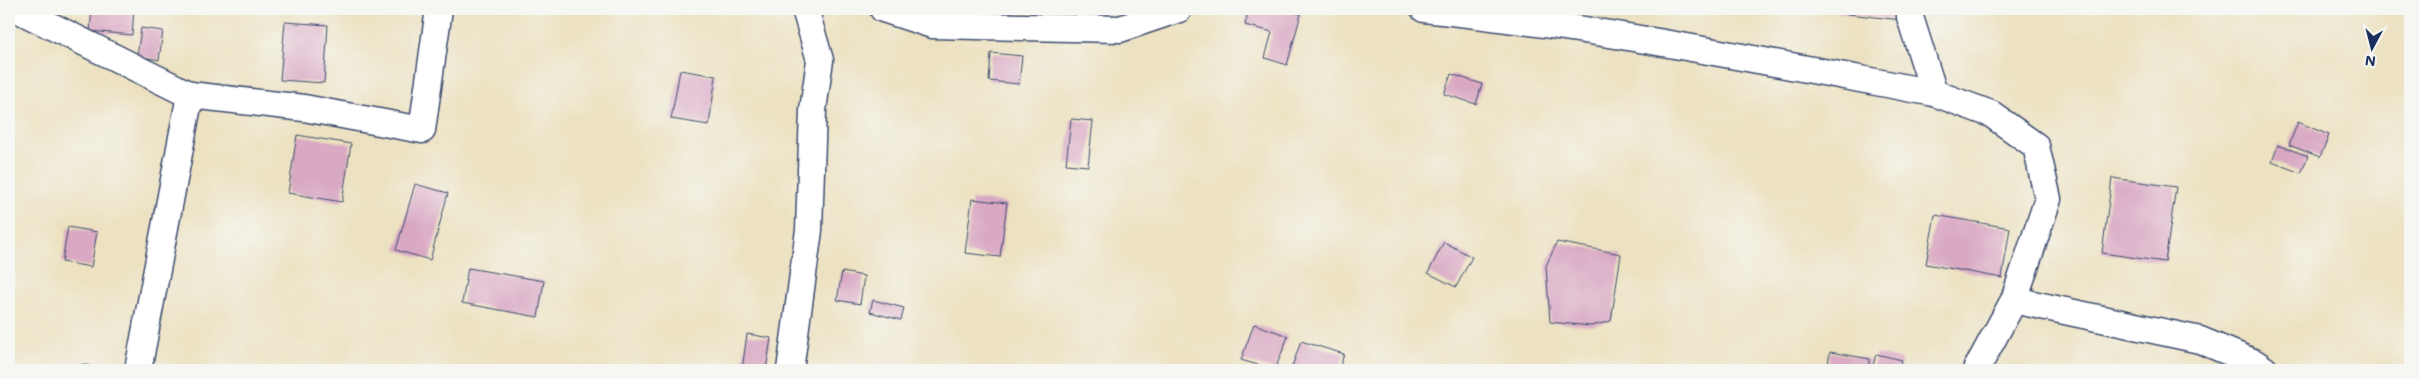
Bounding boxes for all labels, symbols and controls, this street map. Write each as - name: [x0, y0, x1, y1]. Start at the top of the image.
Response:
- north arrow: [2346, 22, 2396, 72]
- text: N: [2364, 51, 2377, 71]

